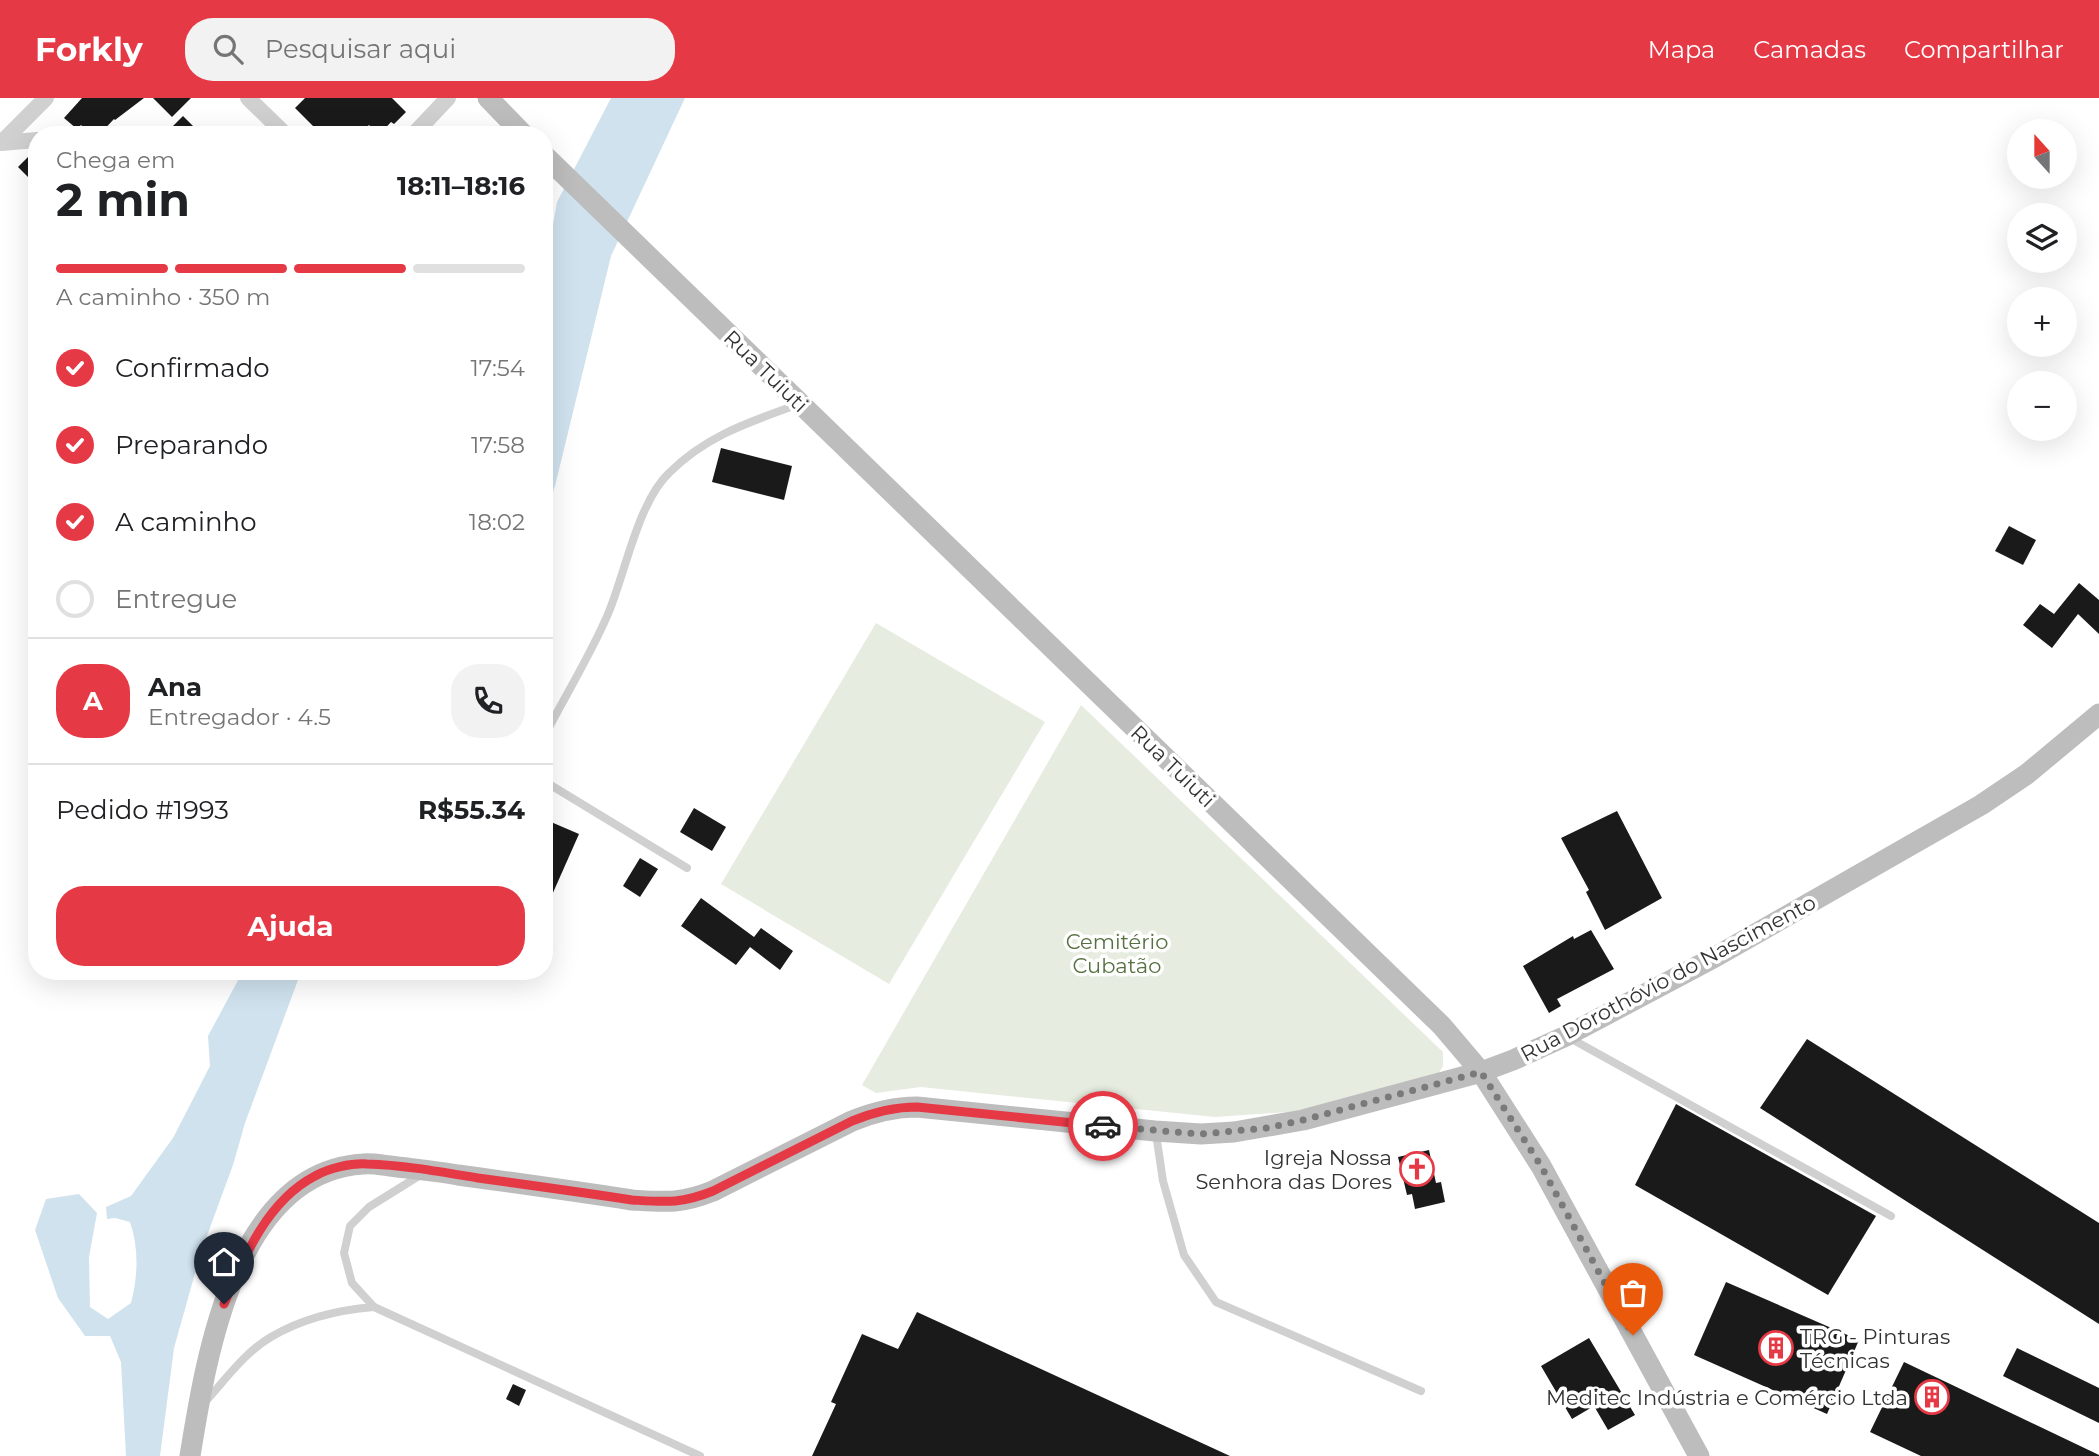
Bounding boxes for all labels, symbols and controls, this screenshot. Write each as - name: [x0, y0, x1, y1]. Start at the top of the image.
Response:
- search box: [185, 18, 675, 81]
- text: Forkly: [35, 29, 143, 69]
- icon: search: [209, 30, 247, 68]
- text: Pesquisar aqui: [265, 33, 456, 65]
- text: Mapa: [1648, 35, 1715, 64]
- text: Camadas: [1753, 35, 1866, 64]
- text: Compartilhar: [1904, 35, 2064, 64]
- north arrow: [2007, 119, 2077, 189]
- map controls: [2007, 119, 2077, 441]
- text: Chega em: [56, 146, 175, 174]
- text: 18:11–18:16: [397, 170, 525, 202]
- text: 2 min: [56, 171, 190, 228]
- button: layers: [2007, 203, 2077, 273]
- text: A caminho · 350 m: [56, 283, 270, 311]
- button: +: [2007, 287, 2077, 357]
- street label: Rua Tuiuti: [719, 325, 813, 417]
- icon: check: [56, 349, 94, 387]
- text: Confirmado: [115, 352, 270, 384]
- text: 17:54: [471, 354, 525, 382]
- button: −: [2007, 371, 2077, 441]
- icon: check: [56, 426, 94, 464]
- text: Preparando: [115, 429, 268, 461]
- text: 17:58: [471, 431, 525, 459]
- icon: check: [56, 503, 94, 541]
- text: A caminho: [115, 506, 256, 538]
- text: 18:02: [469, 508, 525, 536]
- text: Entregue: [115, 583, 237, 615]
- button: phone: [451, 664, 525, 738]
- text: Ana: [148, 671, 202, 703]
- text: A: [83, 685, 103, 717]
- text: Entregador · 4.5: [148, 703, 331, 731]
- street label: Rua Tuiuti: [1126, 720, 1220, 812]
- text: Pedido #1993: [56, 794, 229, 826]
- text: R$55.34: [418, 794, 525, 826]
- button: Ajuda: [56, 886, 525, 966]
- street label: Rua Dorothóvio do Nascimento: [1516, 889, 1820, 1067]
- park label: Cemitério Cubatão: [1066, 929, 1168, 978]
- courier: [1068, 1091, 1138, 1161]
- icon: car: [1084, 1107, 1122, 1145]
- place label: Igreja Nossa Senhora das Dores: [1195, 1145, 1392, 1194]
- church icon: Igreja Nossa Senhora das Dores: [1398, 1150, 1436, 1188]
- pin: [194, 1232, 254, 1304]
- icon: home: [205, 1243, 243, 1281]
- pin: [1603, 1263, 1663, 1335]
- icon: bag: [1614, 1274, 1652, 1312]
- place label: TRG - Pinturas Técnicas: [1800, 1324, 1950, 1373]
- building icon: TRG - Pinturas Técnicas: [1757, 1329, 1795, 1367]
- building icon: Meditec Indústria e Comércio Ltda: [1913, 1378, 1951, 1416]
- place label: Meditec Indústria e Comércio Ltda: [1546, 1385, 1908, 1410]

